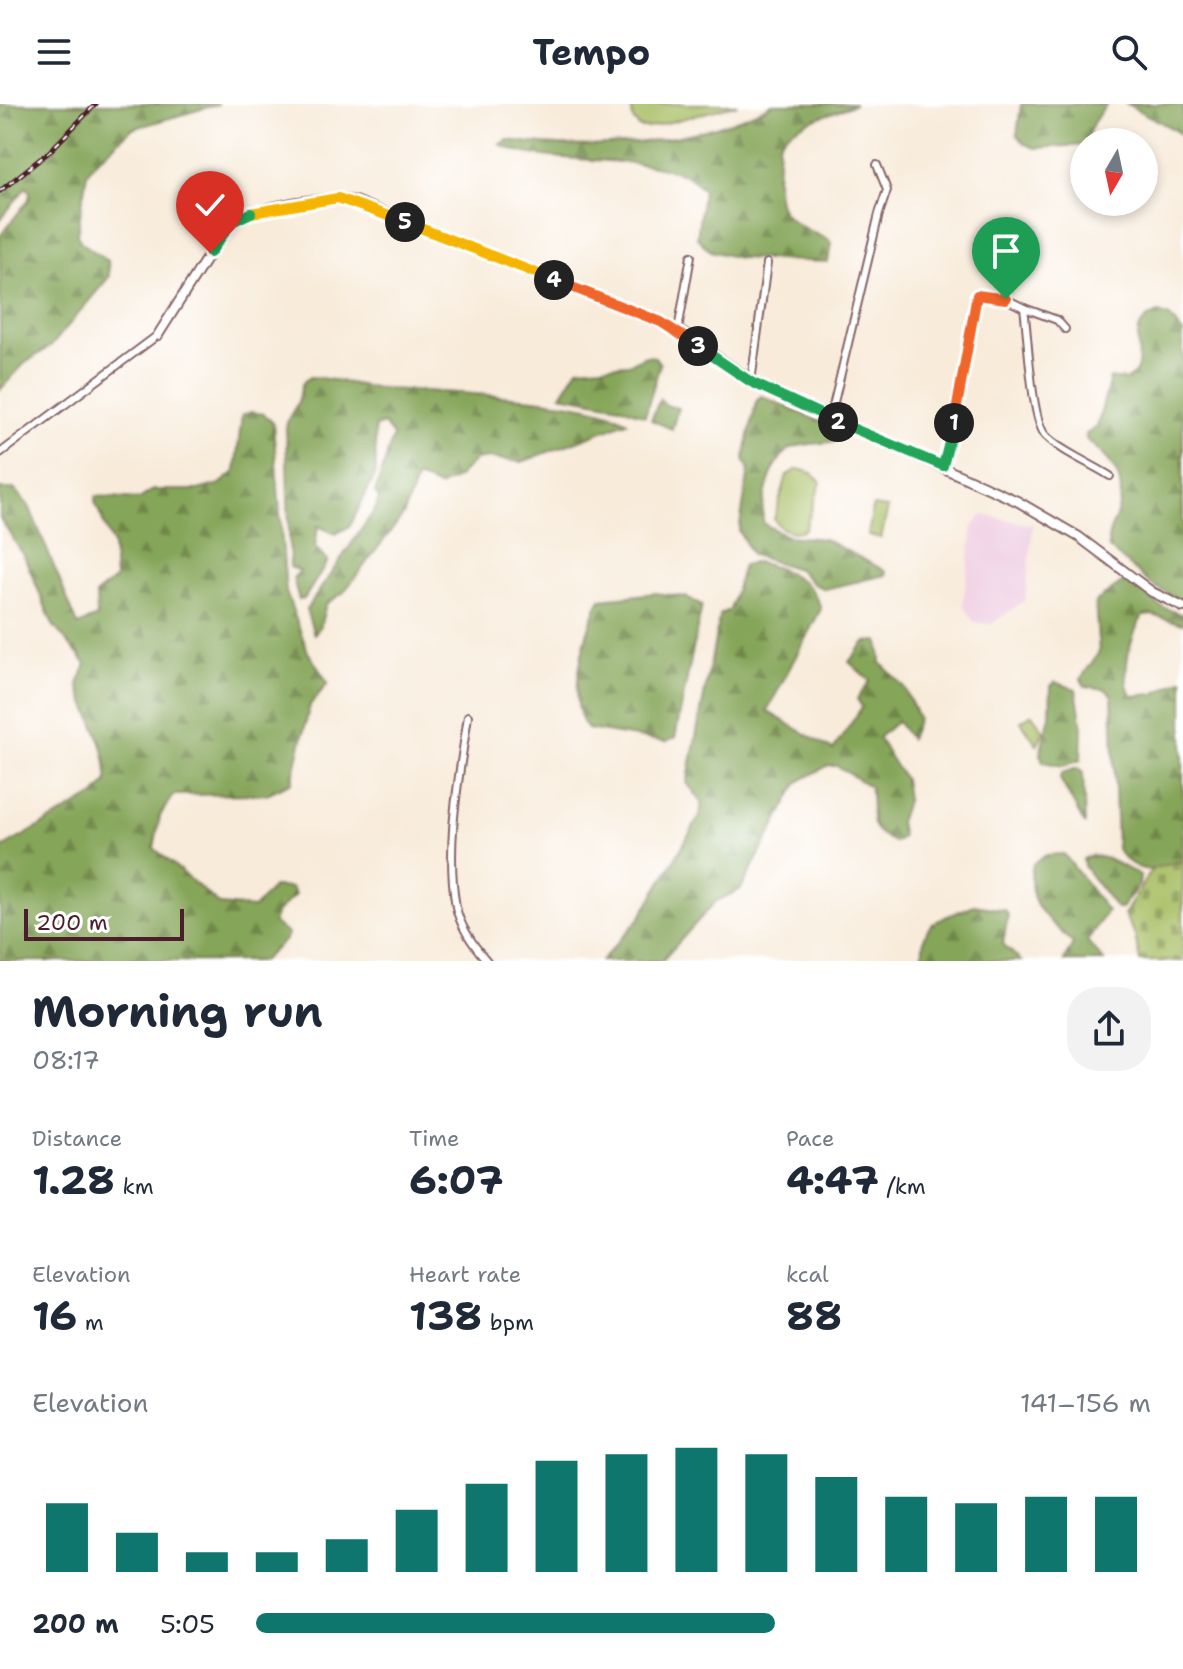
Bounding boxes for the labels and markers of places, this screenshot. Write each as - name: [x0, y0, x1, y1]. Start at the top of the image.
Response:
- pin: [176, 171, 244, 253]
- pin: 5: [385, 202, 425, 242]
- pin: [972, 217, 1040, 299]
- pin: 4: [534, 260, 574, 300]
- pin: 3: [678, 326, 718, 366]
- pin: 2: [818, 402, 858, 442]
- pin: 1: [934, 403, 974, 443]

